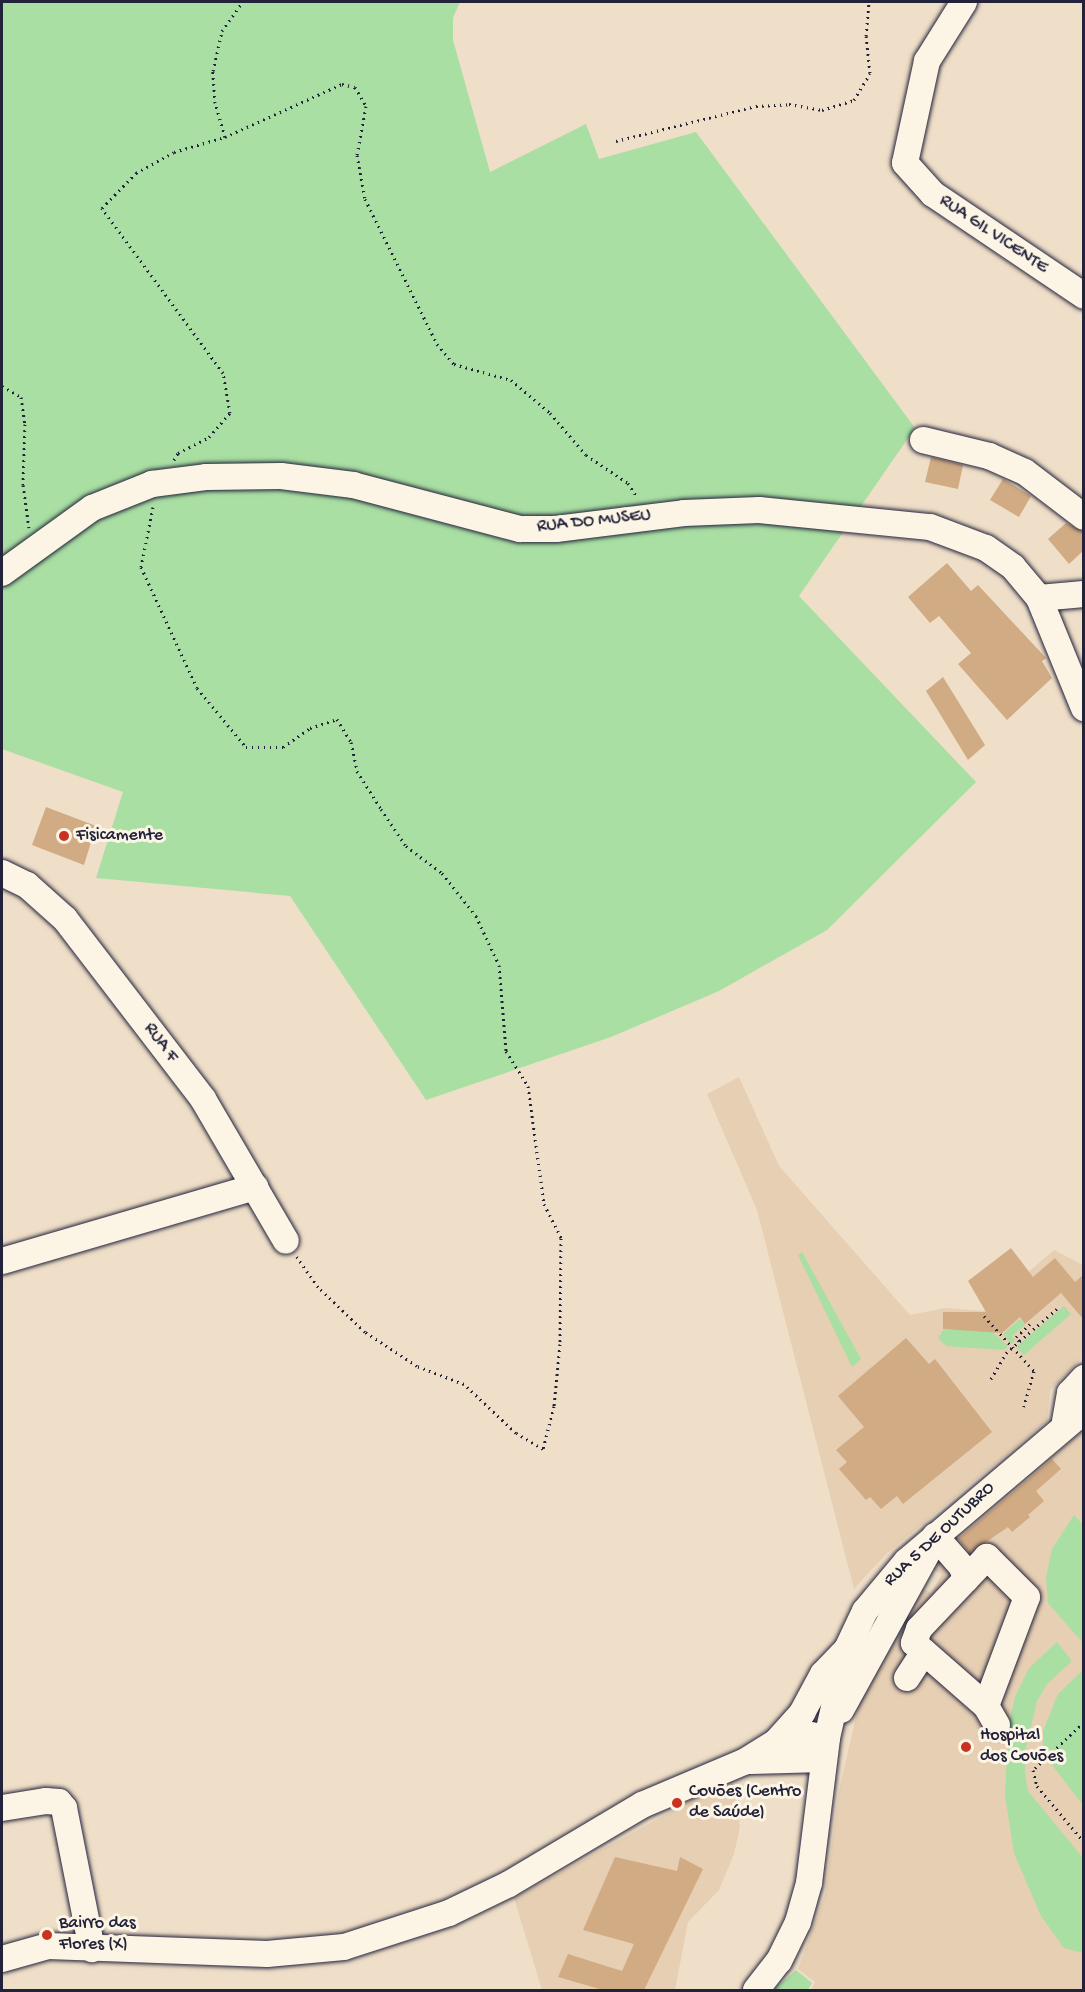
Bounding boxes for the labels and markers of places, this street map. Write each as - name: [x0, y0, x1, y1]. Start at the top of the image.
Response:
- place label: Fisicamente: [76, 825, 163, 847]
- marker: Fisicamente: [57, 829, 71, 843]
- place label: Hospital dos Covões: [980, 1726, 1063, 1768]
- marker: Hospital dos Covões: [957, 1738, 975, 1756]
- place label: Covões (Centro de Saúde): [689, 1782, 801, 1824]
- marker: Covões (Centro de Saúde): [670, 1796, 684, 1810]
- place label: Bairro das Flores (X): [59, 1914, 136, 1956]
- marker: Bairro das Flores (X): [40, 1928, 54, 1942]

